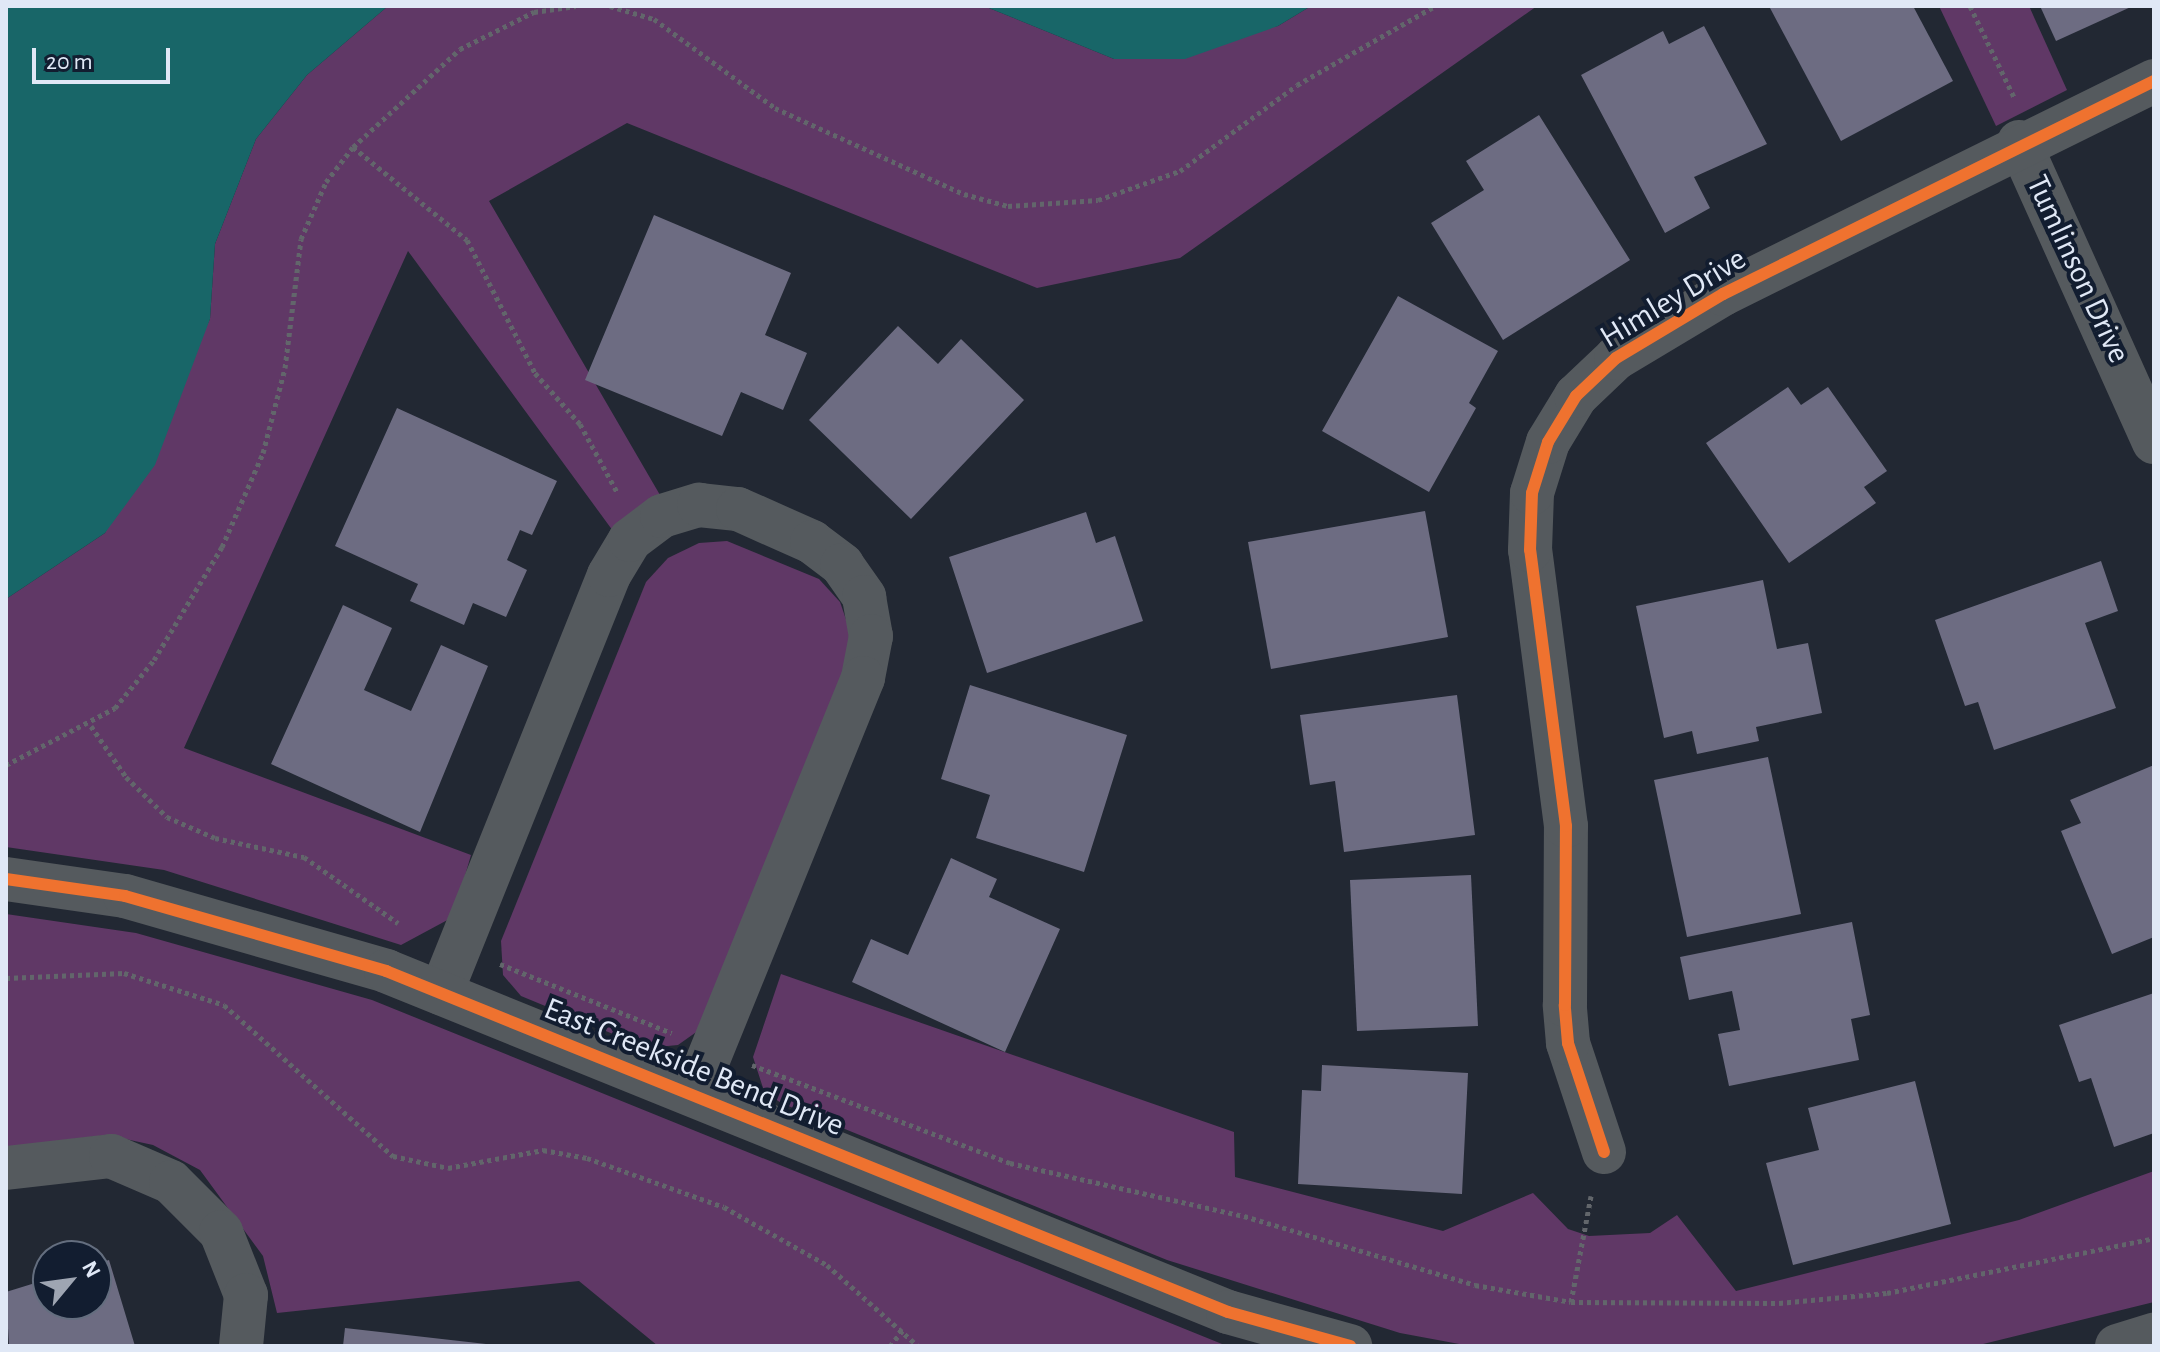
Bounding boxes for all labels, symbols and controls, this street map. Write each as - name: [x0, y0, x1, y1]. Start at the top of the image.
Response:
- scale bar: [36, 32, 174, 82]
- text: 20 m: [46, 50, 93, 74]
- street label: Tumlinson Drive: [2018, 169, 2138, 369]
- street label: Himley Drive: [1593, 239, 1753, 357]
- street label: East Creekside Bend Drive: [538, 989, 850, 1145]
- north arrow: [32, 1240, 112, 1320]
- text: N: [78, 1257, 105, 1281]

